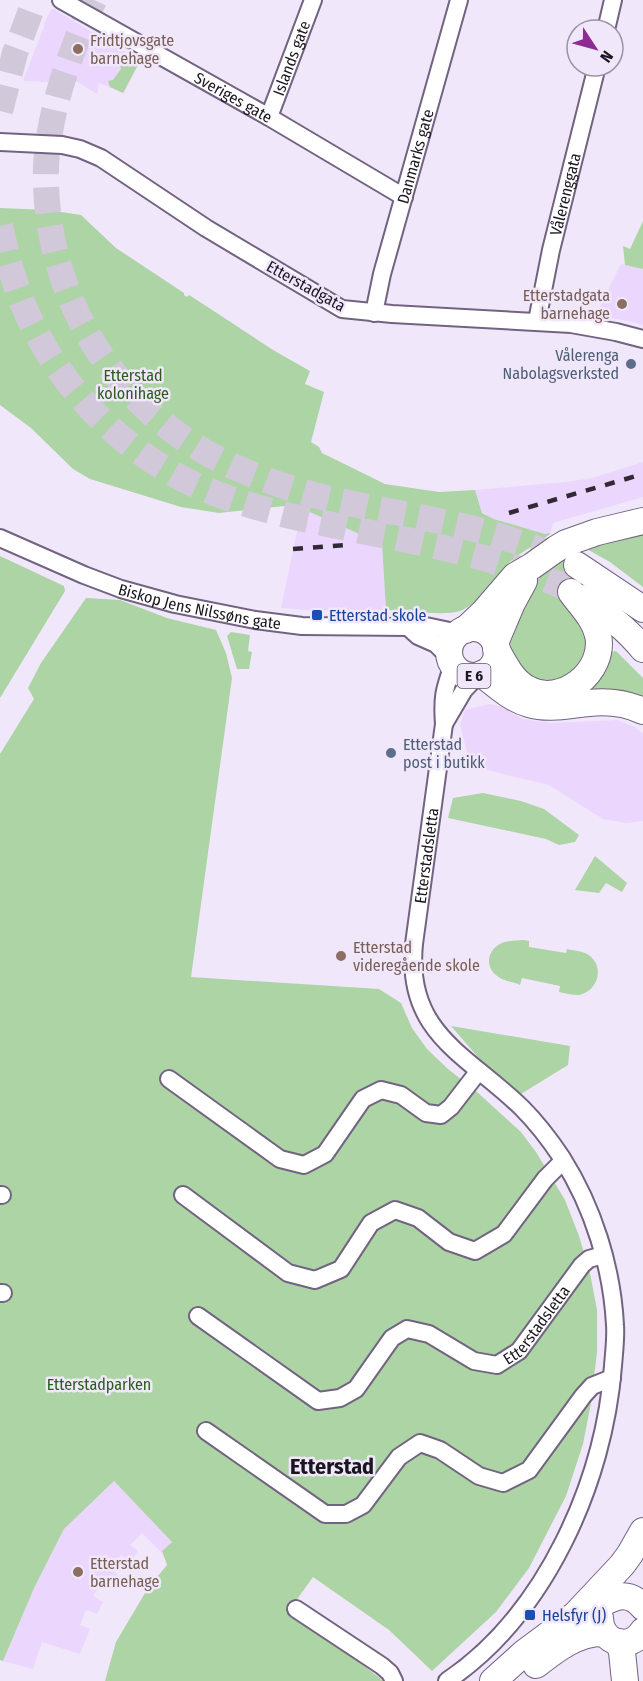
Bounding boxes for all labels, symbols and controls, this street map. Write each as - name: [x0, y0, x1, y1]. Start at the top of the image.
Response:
- street label: Islands gate: [268, 18, 314, 98]
- north arrow: [565, 18, 625, 78]
- place label: Fridtjovsgate barnehage: [90, 31, 174, 68]
- marker: Fridtjovsgate barnehage: [71, 42, 85, 56]
- text: N: [596, 47, 617, 66]
- street label: Sveriges gate: [191, 68, 276, 127]
- street label: Danmarks gate: [393, 107, 437, 206]
- street label: Vålerenggata: [546, 151, 584, 237]
- street label: Etterstadgata: [263, 257, 349, 316]
- place label: Etterstadgata barnehage: [523, 286, 610, 323]
- marker: Etterstadgata barnehage: [615, 297, 629, 311]
- place label: Vålerenga Nabolagsverksted: [502, 346, 619, 383]
- marker: Vålerenga Nabolagsverksted: [624, 357, 638, 371]
- park label: Etterstad kolonihage: [97, 366, 169, 403]
- street label: Biskop Jens Nilssøns gate: [116, 579, 282, 633]
- place label: Etterstad skole: [329, 606, 427, 625]
- marker: Etterstad skole: [310, 608, 324, 622]
- road number: E 6: [458, 664, 490, 688]
- place label: Etterstad post i butikk: [403, 735, 485, 772]
- marker: Etterstad post i butikk: [384, 746, 398, 760]
- street label: Etterstadsletta: [410, 807, 442, 905]
- place label: Etterstad videregående skole: [353, 938, 480, 975]
- marker: Etterstad videregående skole: [334, 949, 348, 963]
- street label: Etterstadsletta: [499, 1281, 574, 1368]
- park label: Etterstadparken: [47, 1375, 151, 1394]
- district label: Etterstad: [290, 1453, 374, 1480]
- place label: Etterstad barnehage: [90, 1554, 160, 1591]
- marker: Etterstad barnehage: [71, 1565, 85, 1579]
- place label: Helsfyr (J): [542, 1606, 606, 1625]
- marker: Helsfyr (J): [523, 1608, 537, 1622]

